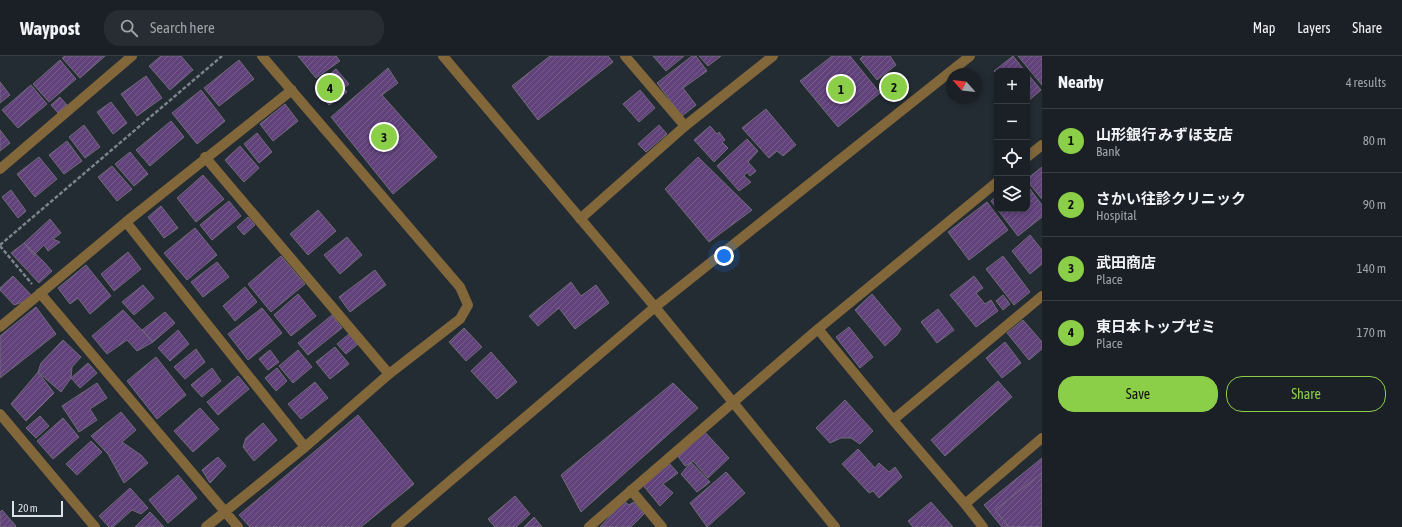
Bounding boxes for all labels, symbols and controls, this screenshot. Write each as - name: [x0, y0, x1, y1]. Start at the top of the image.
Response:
- search box: [104, 10, 384, 46]
- text: Waypost: [20, 17, 80, 39]
- icon: search: [118, 17, 140, 39]
- text: Search here: [150, 19, 215, 36]
- text: Map: [1253, 20, 1275, 36]
- text: Layers: [1297, 20, 1330, 36]
- text: Share: [1352, 20, 1382, 36]
- north arrow: [946, 68, 982, 104]
- map controls: [994, 68, 1030, 212]
- button: +: [994, 68, 1030, 104]
- pin: 2: [881, 72, 907, 102]
- text: Nearby: [1058, 72, 1104, 92]
- pin: 4: [317, 73, 343, 103]
- pin: 1: [828, 74, 854, 104]
- text: 4 results: [1346, 75, 1386, 90]
- button: −: [994, 104, 1030, 140]
- pin: 3: [371, 122, 397, 152]
- text: 山形銀行 みずほ支店: [1096, 126, 1233, 143]
- text: 1: [1068, 133, 1074, 148]
- text: 80 m: [1363, 133, 1386, 148]
- button: locate: [994, 140, 1030, 176]
- text: Bank: [1096, 144, 1120, 159]
- button: layers: [994, 176, 1030, 212]
- text: さかい往診クリニック: [1096, 190, 1246, 207]
- text: 2: [1068, 197, 1074, 212]
- text: 90 m: [1363, 197, 1386, 212]
- text: Hospital: [1096, 208, 1137, 223]
- your location: [714, 246, 734, 266]
- text: 武田商店: [1096, 254, 1156, 271]
- text: 3: [1068, 261, 1074, 276]
- text: 140 m: [1357, 261, 1386, 276]
- text: Place: [1096, 272, 1123, 287]
- text: 東日本トップゼミ: [1096, 318, 1216, 335]
- text: 4: [1068, 325, 1074, 340]
- text: 170 m: [1357, 325, 1386, 340]
- text: Place: [1096, 336, 1123, 351]
- button: Save: [1058, 376, 1218, 412]
- button: Share: [1226, 376, 1386, 412]
- scale bar: [12, 499, 63, 518]
- text: 20 m: [18, 502, 38, 514]

